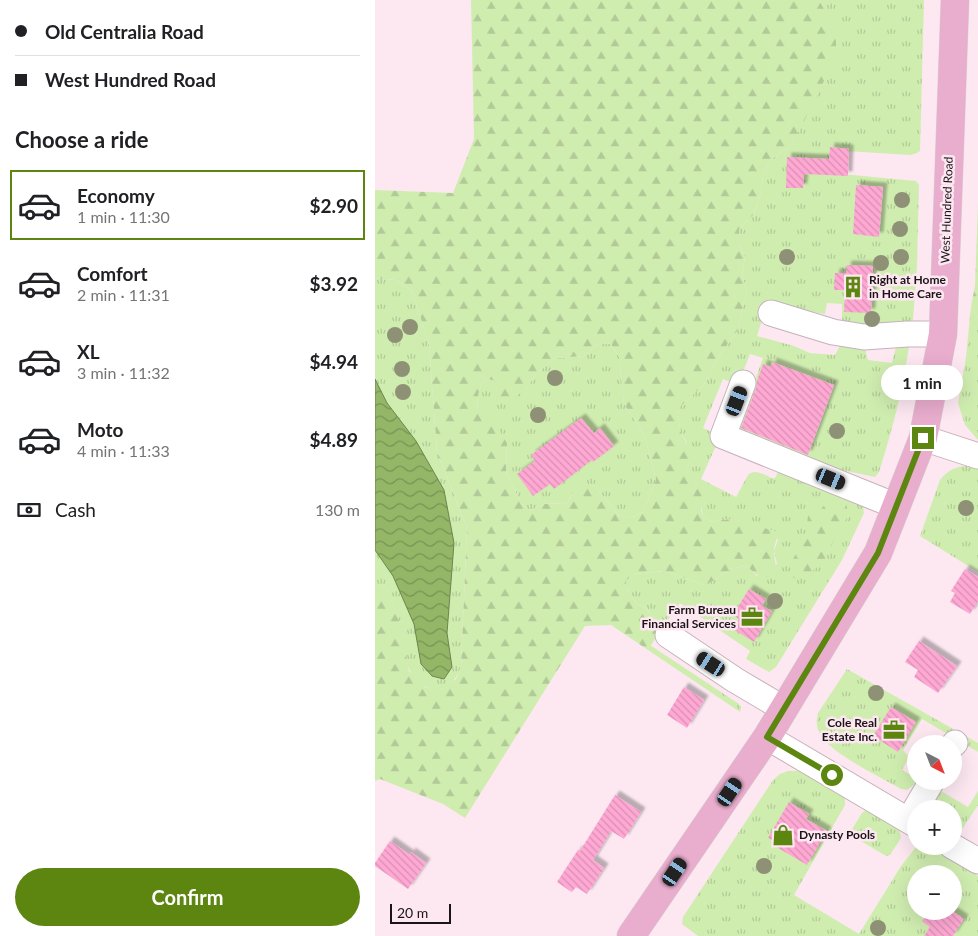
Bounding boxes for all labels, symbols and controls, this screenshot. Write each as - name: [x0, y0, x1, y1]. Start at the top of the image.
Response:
- text: Old Centralia Road: [45, 20, 204, 43]
- text: West Hundred Road: [45, 68, 216, 91]
- text: Choose a ride: [15, 126, 149, 153]
- street label: West Hundred Road: [937, 156, 956, 264]
- icon: car: [17, 183, 62, 228]
- text: Economy: [77, 184, 155, 207]
- text: $2.90: [309, 194, 358, 217]
- text: 1 min · 11:30: [77, 207, 170, 226]
- icon: car: [17, 261, 62, 306]
- text: Comfort: [77, 262, 148, 285]
- text: $3.92: [309, 272, 358, 295]
- place label: Right at Home in Home Care: [869, 272, 946, 301]
- building icon: Right at Home in Home Care: [840, 274, 866, 300]
- text: 2 min · 11:31: [77, 285, 170, 304]
- icon: car: [17, 339, 62, 384]
- text: XL: [77, 340, 100, 363]
- text: $4.94: [309, 350, 358, 373]
- text: 3 min · 11:32: [77, 363, 170, 382]
- callout: 1 min: [882, 366, 964, 400]
- text: 1 min: [902, 373, 942, 392]
- car: [724, 384, 749, 418]
- icon: car: [17, 417, 62, 462]
- text: Moto: [77, 418, 123, 441]
- route end: [912, 427, 934, 449]
- text: $4.89: [309, 428, 358, 451]
- text: 4 min · 11:33: [77, 441, 170, 460]
- car: [814, 466, 847, 492]
- icon: cash: [15, 496, 43, 524]
- text: Cash: [55, 498, 96, 521]
- text: 130 m: [315, 500, 360, 519]
- place label: Farm Bureau Financial Services: [642, 602, 736, 631]
- office icon: Farm Bureau Financial Services: [739, 604, 765, 630]
- car: [694, 650, 727, 678]
- place label: Cole Real Estate Inc.: [822, 715, 877, 744]
- office icon: Cole Real Estate Inc.: [881, 717, 907, 743]
- north arrow: [907, 735, 963, 790]
- map controls: [907, 735, 962, 920]
- route start: [821, 764, 843, 786]
- car: [715, 775, 744, 809]
- button: +: [907, 800, 962, 855]
- shop icon: Dynasty Pools: [770, 822, 796, 848]
- place label: Dynasty Pools: [799, 827, 875, 842]
- car: [660, 855, 689, 889]
- button: −: [907, 865, 962, 920]
- button: Confirm: [15, 868, 360, 926]
- scale bar: [390, 901, 451, 924]
- text: 20 m: [397, 904, 428, 921]

